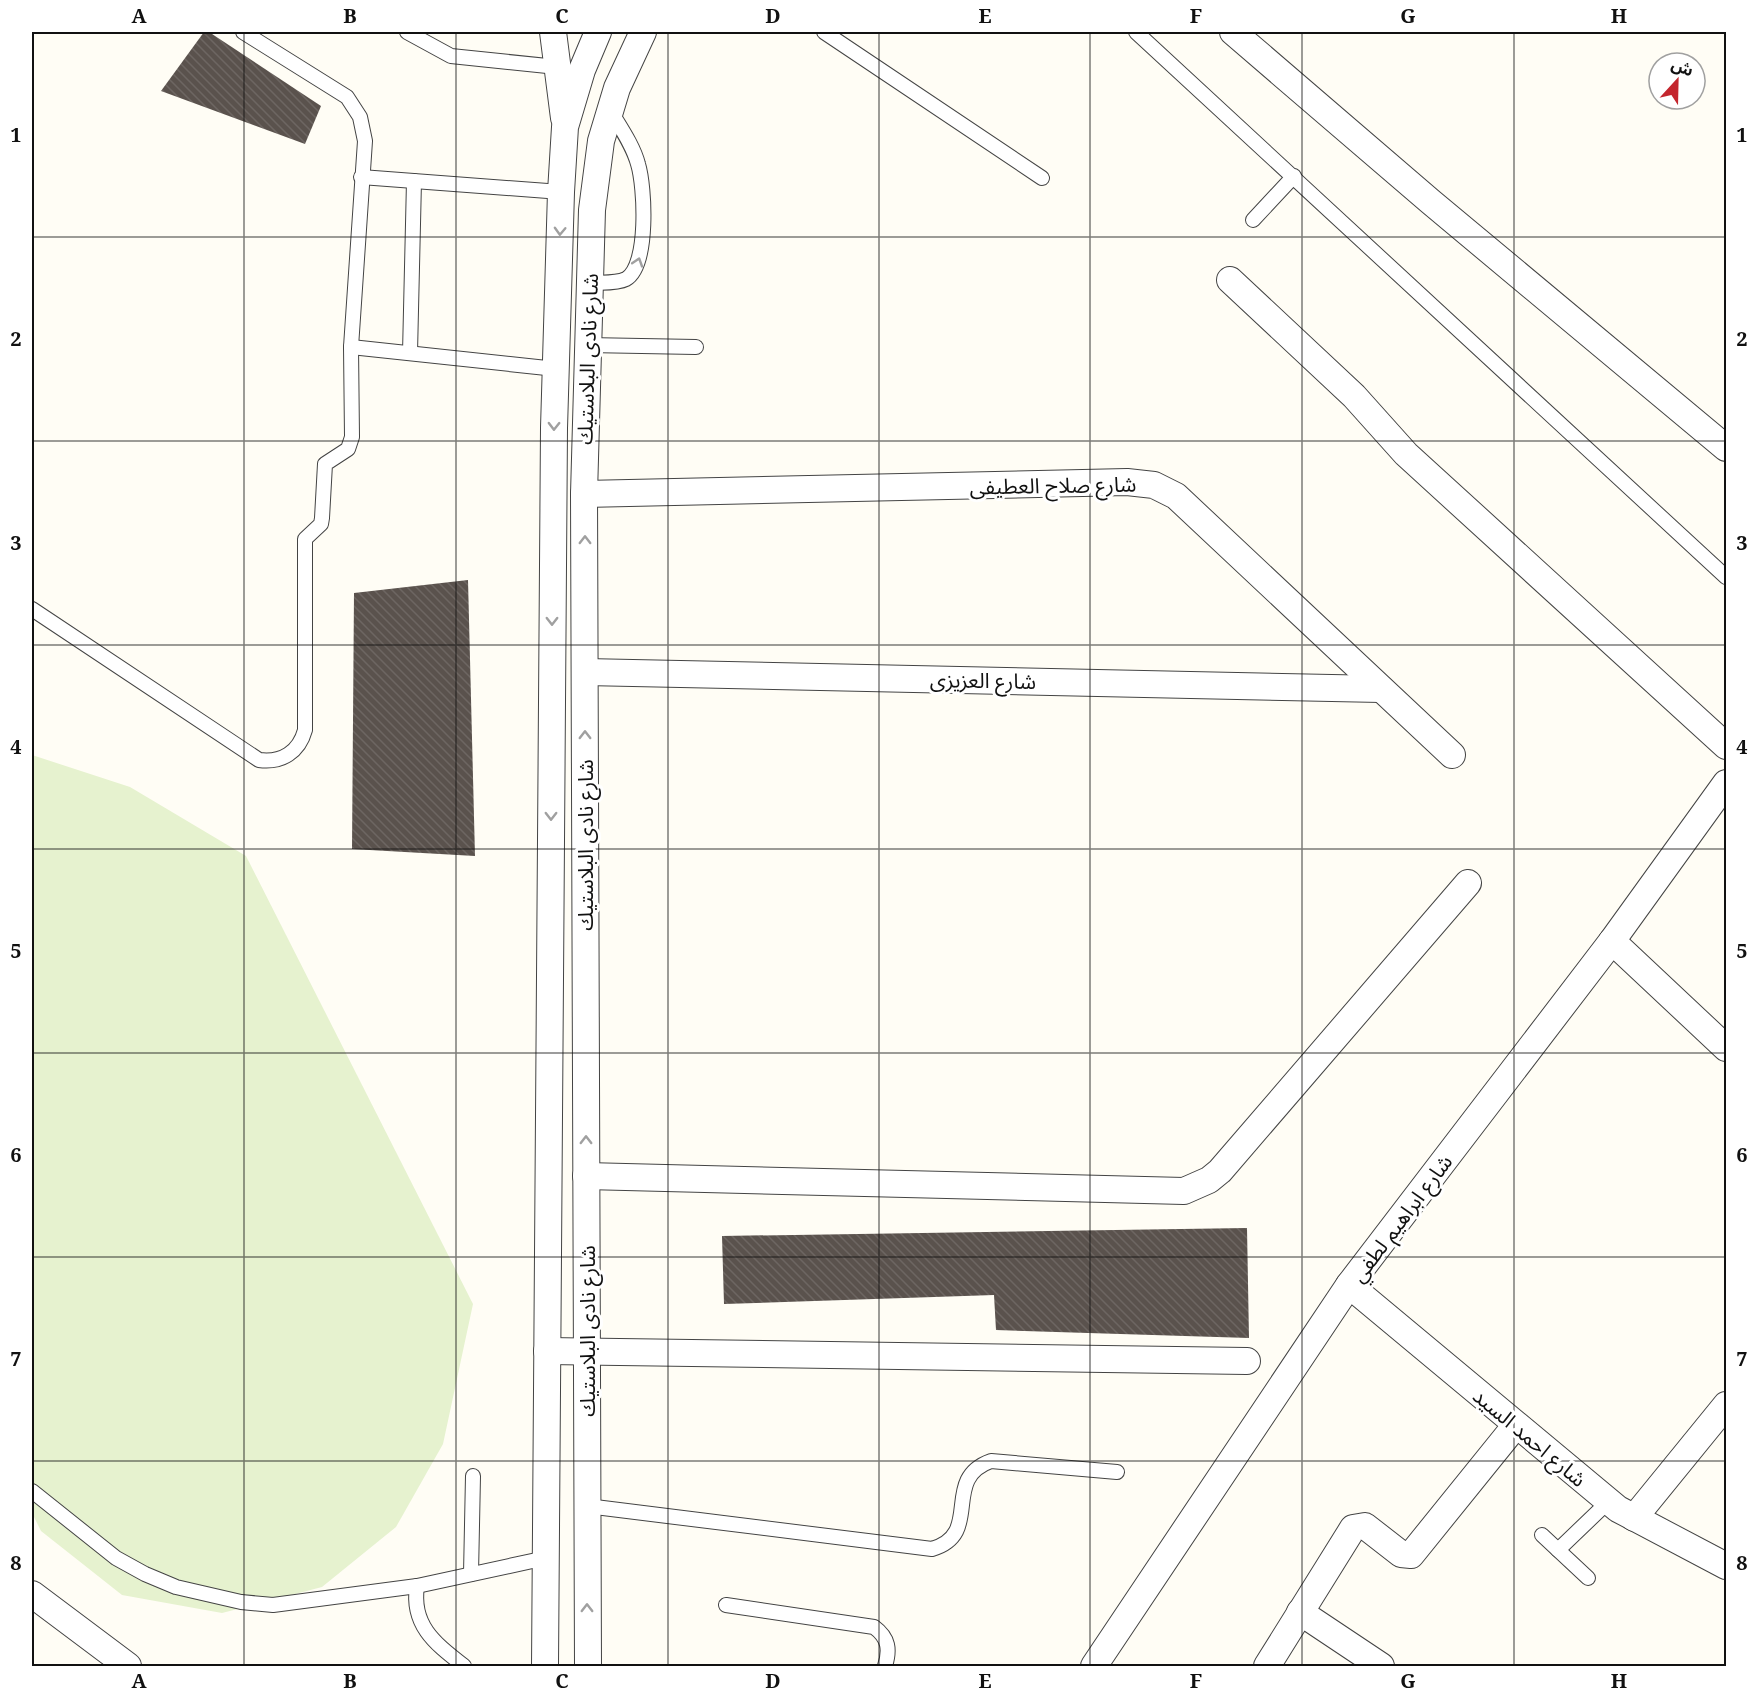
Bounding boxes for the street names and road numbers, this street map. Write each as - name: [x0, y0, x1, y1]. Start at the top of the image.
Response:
- street label: شارع نادى البلاستيك: [570, 273, 606, 445]
- street label: شارع صلاح العطيفى: [969, 470, 1137, 502]
- street label: شارع العزيزى: [930, 665, 1036, 697]
- street label: شارع نادى البلاستيك: [571, 759, 601, 931]
- street label: شارع ابراهيم لطفي: [1344, 1148, 1461, 1289]
- street label: شارع نادى البلاستيك: [573, 1245, 603, 1417]
- street label: شارع احمد السيد: [1466, 1381, 1593, 1494]

